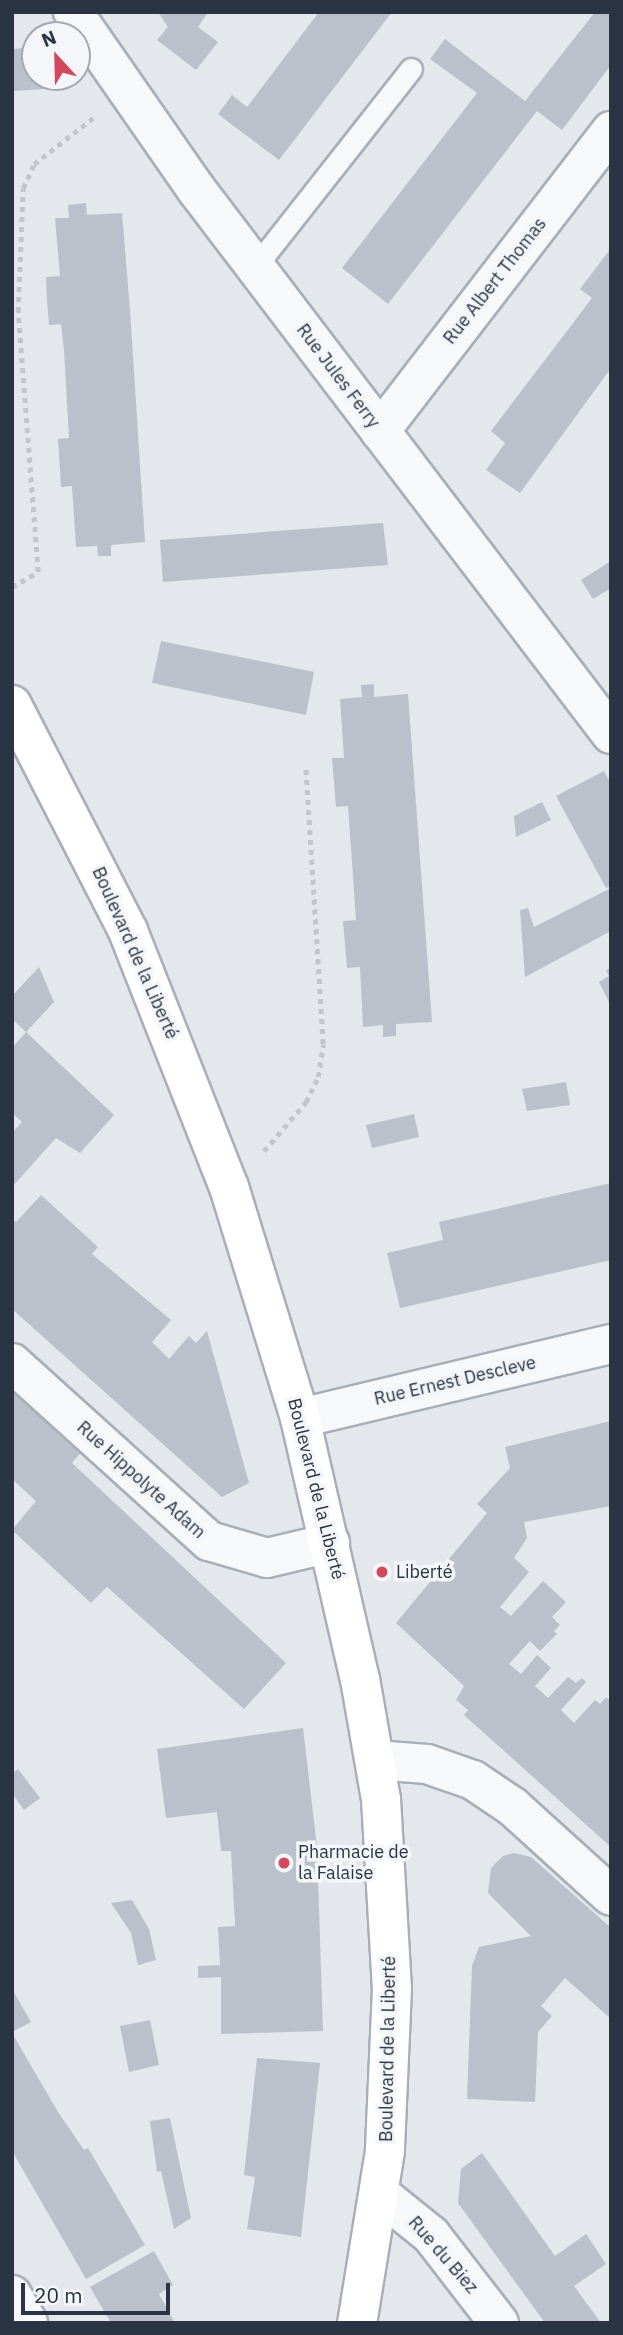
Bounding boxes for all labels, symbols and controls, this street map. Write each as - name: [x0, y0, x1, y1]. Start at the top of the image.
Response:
- north arrow: [21, 21, 91, 91]
- text: N: [38, 25, 60, 52]
- street label: Rue Albert Thomas: [439, 213, 551, 349]
- street label: Rue Jules Ferry: [292, 320, 384, 432]
- street label: Boulevard de la Liberté: [87, 864, 183, 1042]
- street label: Rue Ernest Descleve: [372, 1352, 538, 1410]
- street label: Boulevard de la Liberté: [283, 1396, 349, 1582]
- street label: Rue Hippolyte Adam: [72, 1417, 210, 1543]
- place label: Liberté: [396, 1561, 453, 1583]
- marker: Liberté: [374, 1564, 390, 1580]
- place label: Pharmacie de la Falaise: [298, 1842, 409, 1884]
- marker: Pharmacie de la Falaise: [276, 1855, 292, 1871]
- street label: Boulevard de la Liberté: [376, 1956, 400, 2142]
- street label: Rue du Biez: [404, 2212, 482, 2298]
- scale bar: [24, 2268, 173, 2312]
- text: 20 m: [34, 2281, 83, 2309]

